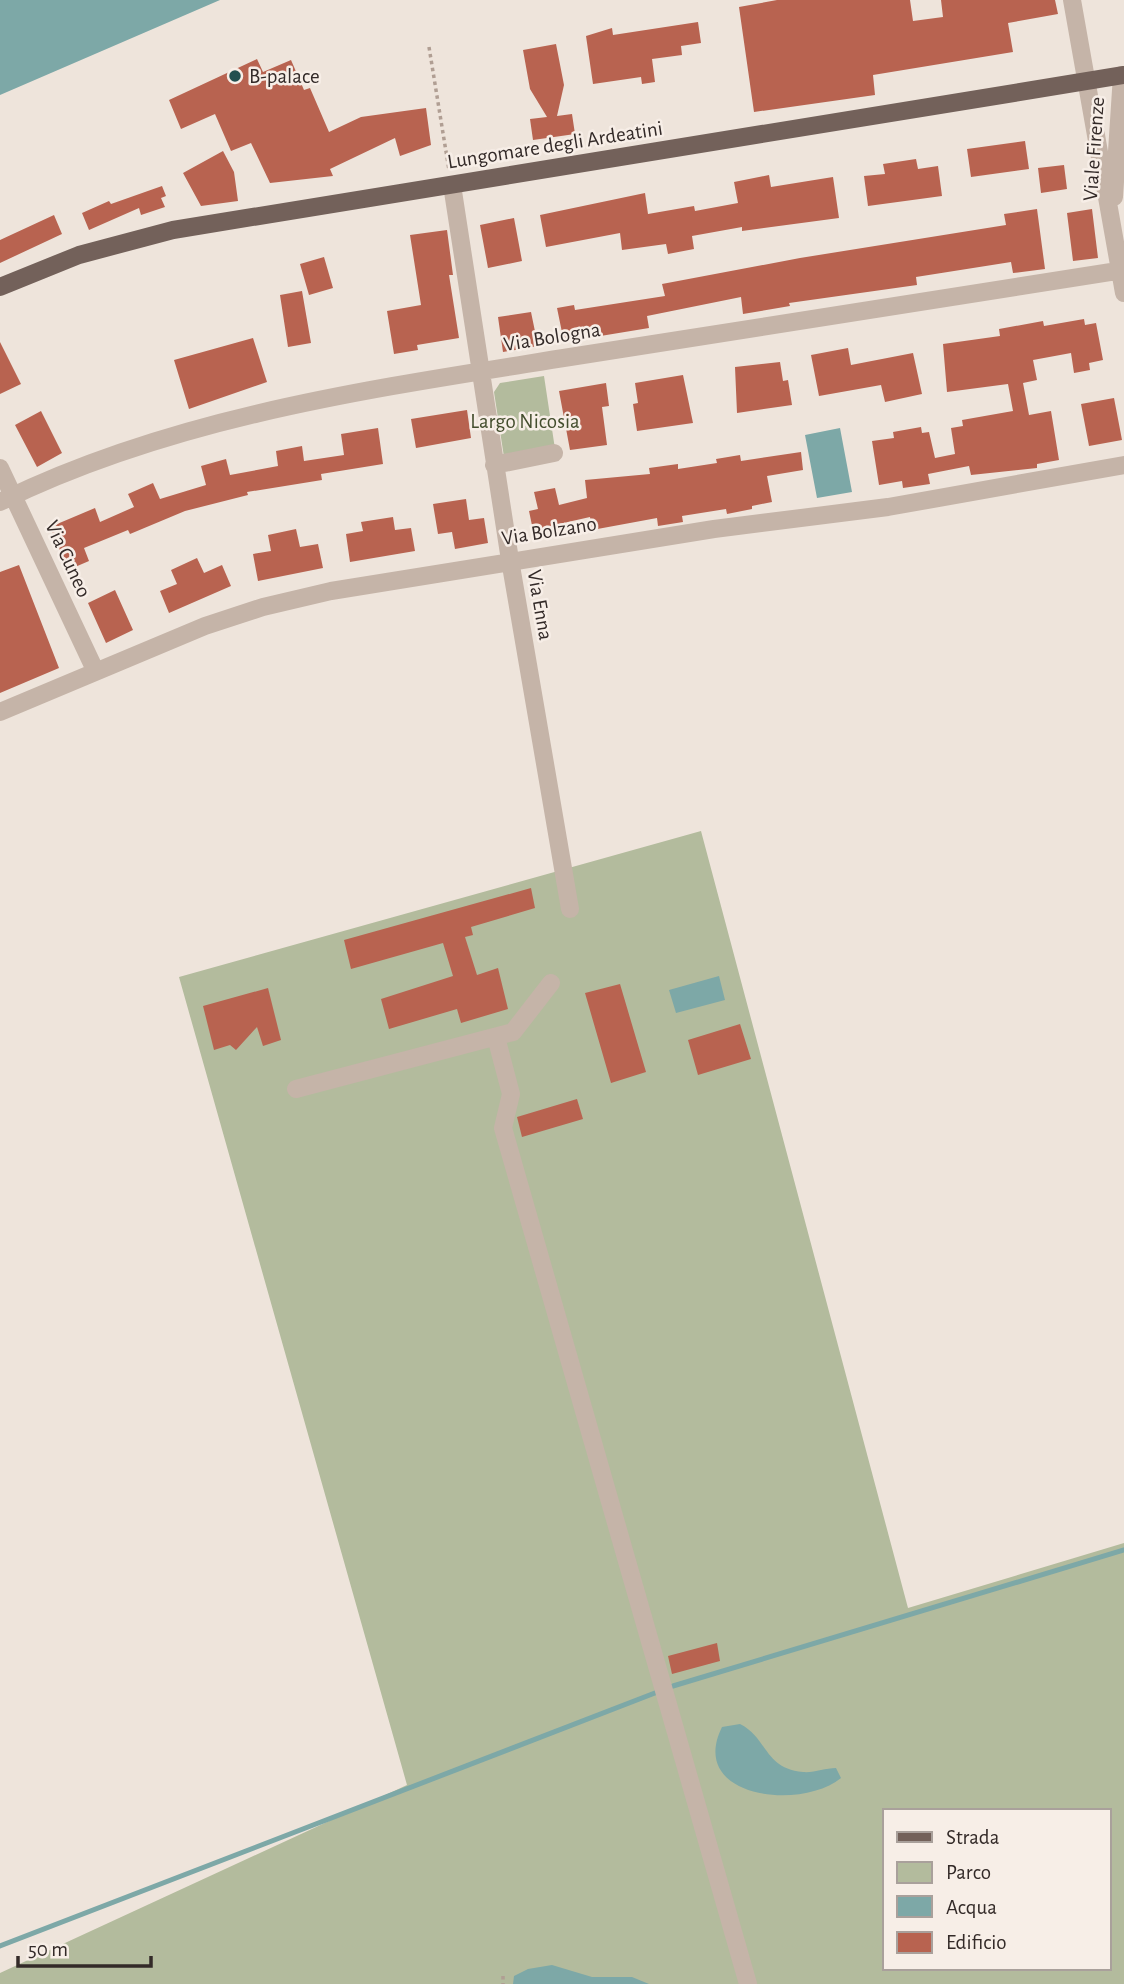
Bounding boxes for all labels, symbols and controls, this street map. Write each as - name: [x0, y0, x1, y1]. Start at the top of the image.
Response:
- place label: B-palace: [249, 66, 320, 87]
- marker: B-palace: [227, 68, 243, 84]
- street label: Viale Firenze: [1080, 96, 1108, 202]
- street label: Lungomare degli Ardeatini: [446, 118, 664, 172]
- street label: Via Bologna: [502, 319, 602, 355]
- park label: Largo Nicosia: [470, 411, 580, 432]
- street label: Via Bolzano: [500, 513, 598, 549]
- street label: Via Cuneo: [41, 517, 95, 601]
- street label: Via Enna: [523, 568, 557, 642]
- legend: [883, 1809, 1110, 1970]
- text: Strada: [946, 1827, 1000, 1848]
- text: Parco: [946, 1862, 991, 1883]
- text: Acqua: [946, 1897, 997, 1918]
- scale bar: [18, 1924, 150, 1968]
- text: Edificio: [946, 1932, 1007, 1953]
- text: 50 m: [28, 1939, 68, 1960]

